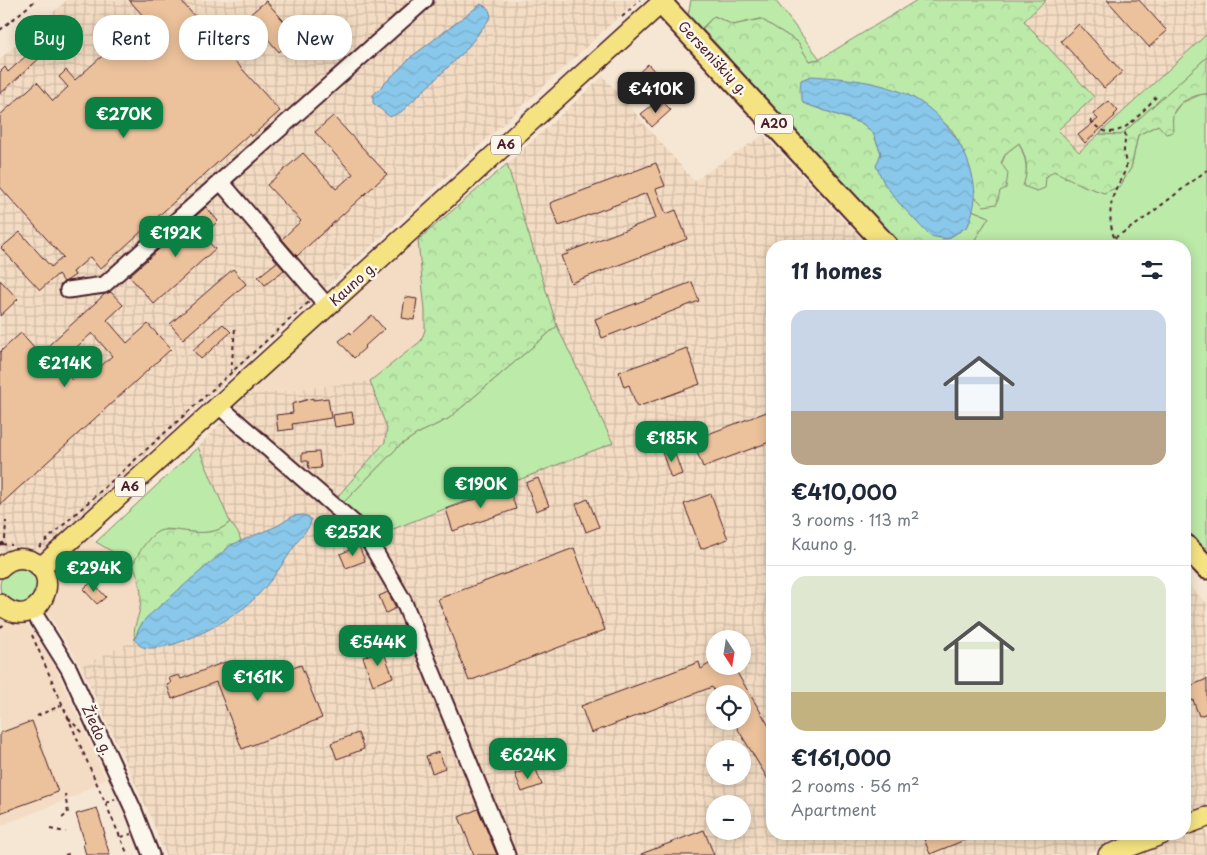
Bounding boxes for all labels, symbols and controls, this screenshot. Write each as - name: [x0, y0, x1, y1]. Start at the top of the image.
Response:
- chip: Buy: [15, 15, 83, 60]
- chip: Rent: [93, 15, 169, 60]
- chip: Filters: [179, 15, 268, 60]
- chip: New: [278, 15, 352, 60]
- street label: Gerseniškių g.: [673, 16, 753, 99]
- pin: €410K: [621, 72, 691, 114]
- text: €410K: [629, 76, 683, 100]
- pin: €270K: [89, 96, 159, 139]
- text: €270K: [96, 101, 152, 125]
- road number: A20: [755, 115, 793, 134]
- road number: A6: [491, 136, 521, 154]
- pin: €192K: [141, 216, 211, 258]
- text: €192K: [150, 220, 202, 244]
- text: 11 homes: [791, 254, 882, 286]
- street label: Kauno g.: [324, 256, 381, 311]
- icon: filters: [1138, 256, 1166, 284]
- icon: home: [934, 343, 1024, 433]
- pin: €214K: [30, 346, 100, 388]
- text: €214K: [38, 350, 92, 374]
- pin: €185K: [637, 420, 707, 463]
- text: €185K: [646, 425, 698, 449]
- pin: €190K: [446, 466, 516, 509]
- text: €190K: [455, 471, 507, 495]
- text: €410,000: [791, 475, 897, 507]
- road number: A6: [115, 478, 145, 497]
- text: 3 rooms · 113 m²: [791, 507, 919, 531]
- pin: €252K: [318, 514, 388, 557]
- text: €252K: [325, 519, 381, 543]
- text: Kauno g.: [791, 531, 857, 555]
- pin: €294K: [59, 550, 129, 593]
- text: €294K: [66, 555, 122, 579]
- icon: home: [934, 608, 1024, 698]
- pin: €544K: [343, 624, 413, 667]
- text: €544K: [350, 629, 406, 653]
- north arrow: [706, 630, 751, 675]
- map controls: [706, 630, 751, 840]
- pin: €161K: [223, 660, 293, 702]
- text: €161K: [233, 664, 283, 688]
- button: locate: [706, 685, 751, 730]
- street label: Žiedo g.: [77, 701, 118, 758]
- pin: €624K: [493, 738, 563, 780]
- button: +: [706, 740, 751, 785]
- text: €161,000: [791, 741, 891, 773]
- text: €624K: [500, 742, 556, 766]
- text: 2 rooms · 56 m²: [791, 773, 920, 797]
- button: −: [706, 795, 751, 840]
- text: Apartment: [791, 797, 876, 821]

